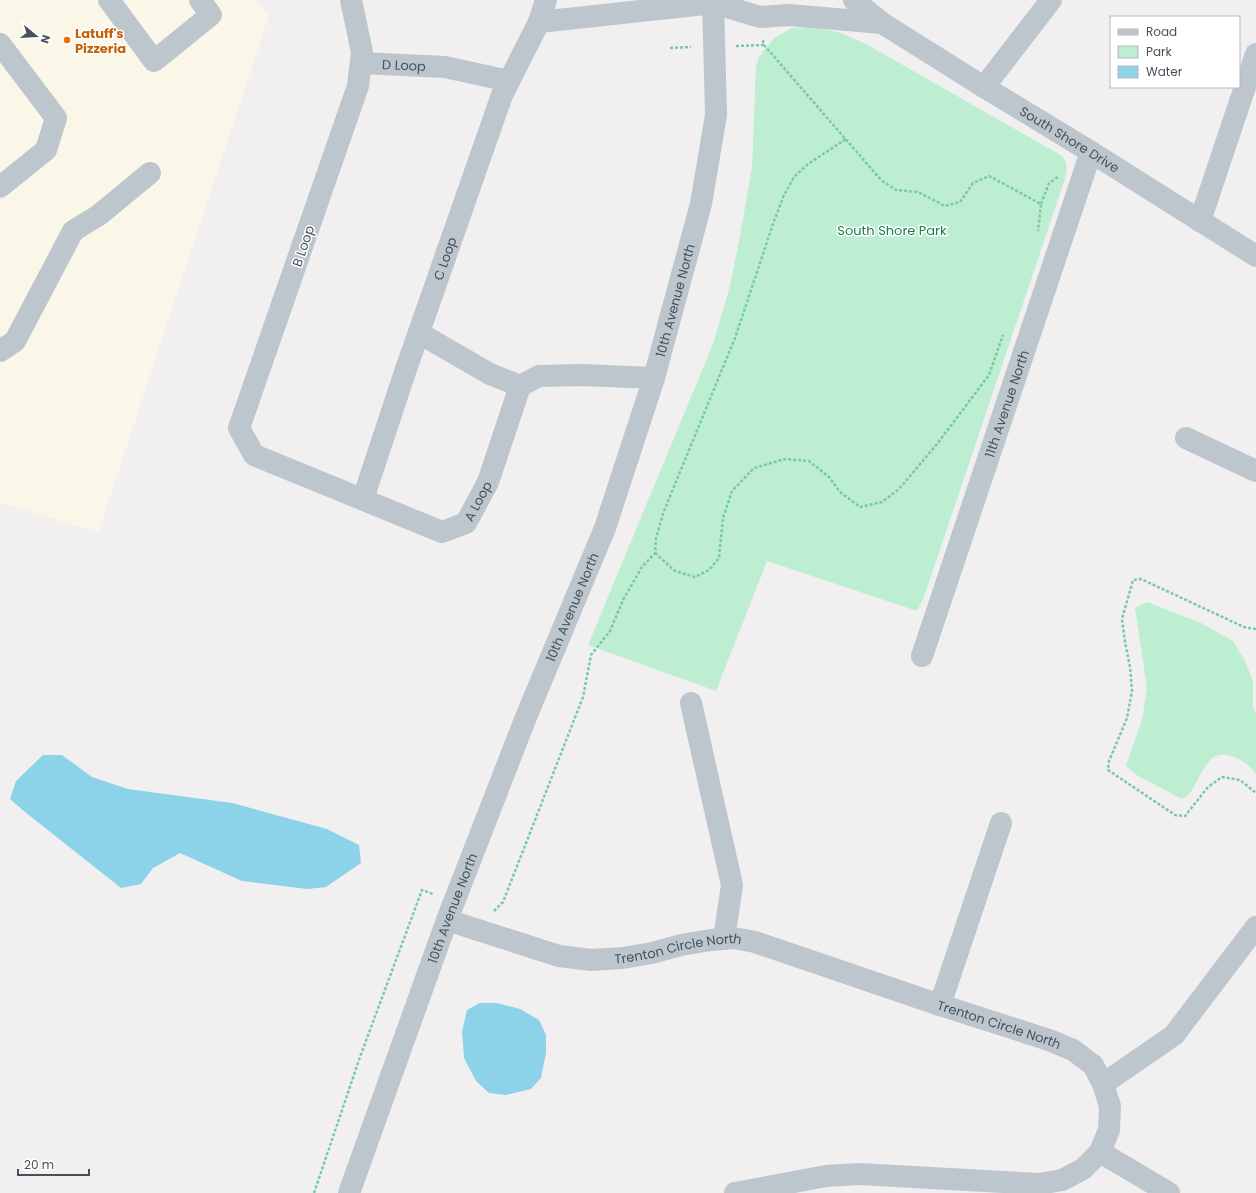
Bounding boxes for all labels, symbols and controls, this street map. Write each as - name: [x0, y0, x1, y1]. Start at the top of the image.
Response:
- north arrow: [16, 16, 56, 56]
- legend: [1110, 16, 1240, 88]
- text: Road: [1146, 23, 1177, 40]
- place label: Latuff's Pizzeria: [75, 24, 126, 58]
- text: N: [37, 33, 54, 46]
- marker: Latuff's Pizzeria: [62, 35, 72, 45]
- text: Park: [1146, 43, 1173, 60]
- street label: D Loop: [382, 55, 426, 76]
- text: Water: [1146, 63, 1183, 80]
- street label: South Shore Drive: [1016, 102, 1123, 178]
- park label: South Shore Park: [837, 221, 947, 240]
- street label: B Loop: [288, 223, 319, 269]
- street label: C Loop: [429, 234, 462, 283]
- street label: 10th Avenue North: [651, 242, 700, 359]
- street label: 11th Avenue North: [980, 348, 1034, 460]
- street label: A Loop: [460, 478, 497, 525]
- street label: 10th Avenue North: [541, 550, 604, 665]
- street label: 10th Avenue North: [423, 850, 482, 966]
- street label: Trenton Circle North: [614, 929, 743, 969]
- street label: Trenton Circle North: [935, 996, 1064, 1054]
- scale bar: [18, 1151, 89, 1177]
- text: 20 m: [24, 1156, 54, 1173]

